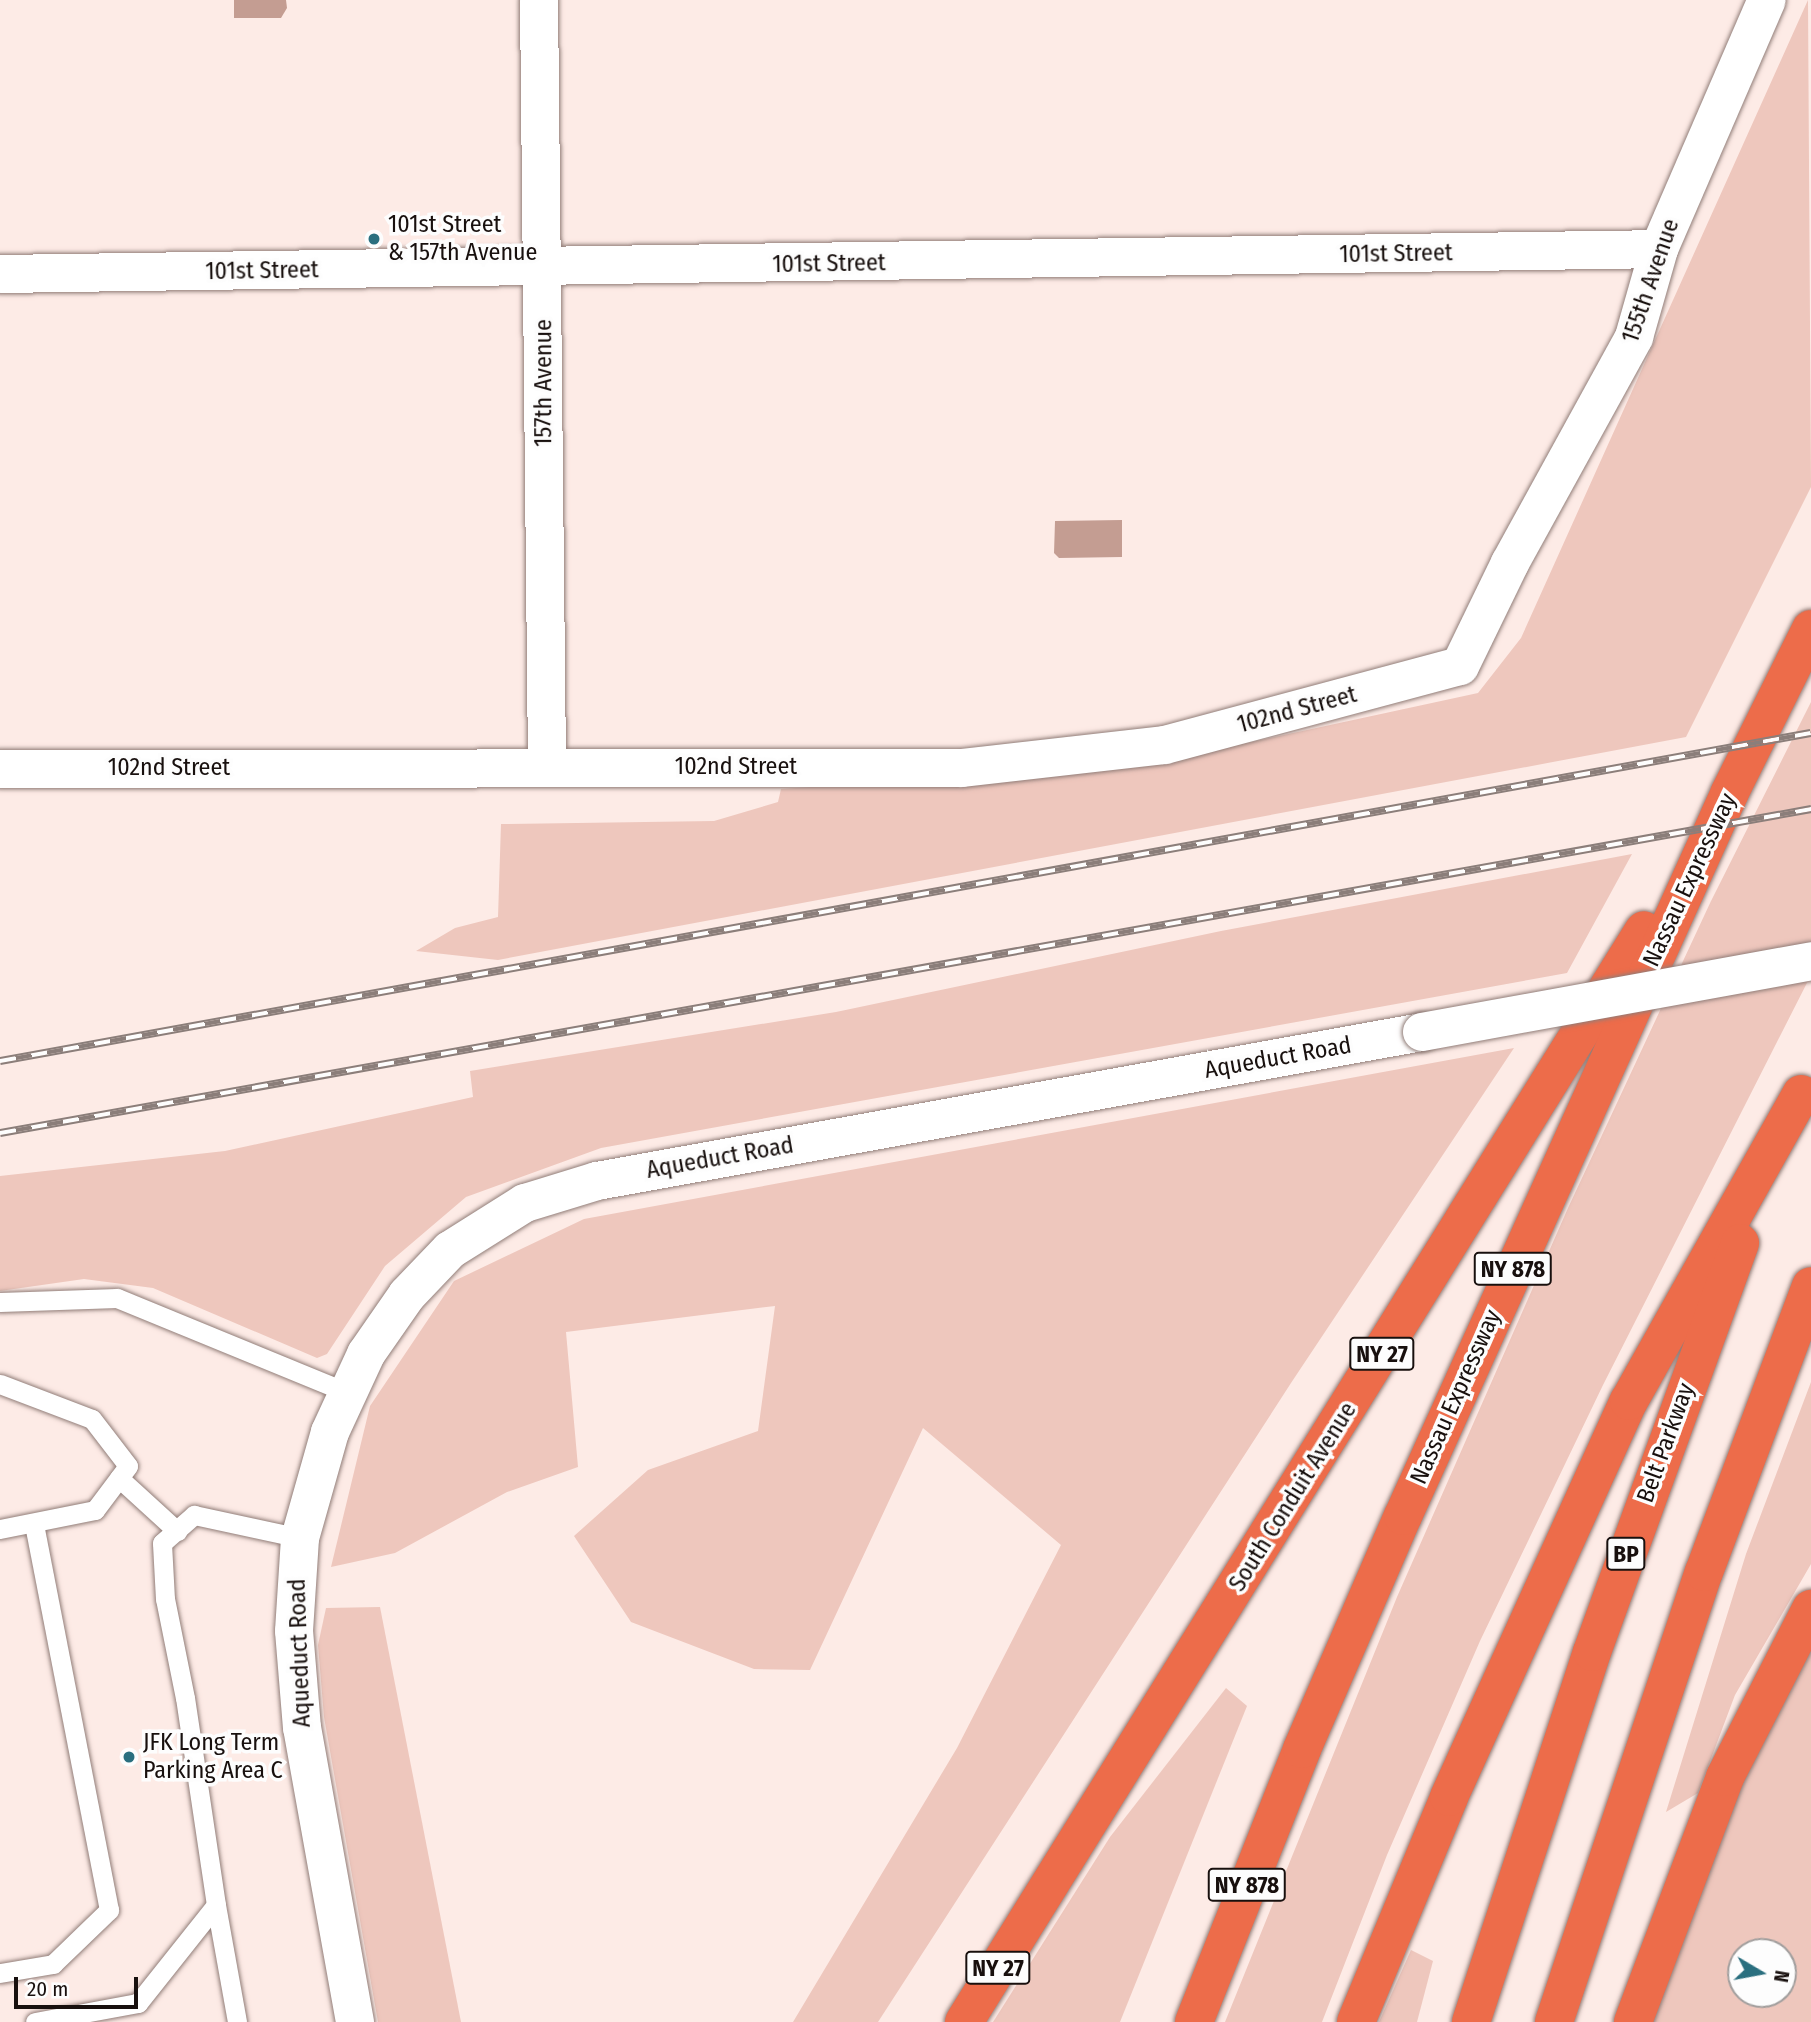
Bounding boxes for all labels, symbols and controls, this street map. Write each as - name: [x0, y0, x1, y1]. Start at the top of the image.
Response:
- place label: 101st Street & 157th Avenue: [388, 211, 537, 267]
- street label: 155th Avenue: [1616, 215, 1686, 347]
- marker: 101st Street & 157th Avenue: [366, 231, 382, 247]
- street label: 101st Street: [1339, 239, 1453, 269]
- street label: 101st Street: [772, 249, 886, 279]
- street label: 101st Street: [205, 256, 319, 286]
- street label: 157th Avenue: [530, 319, 558, 447]
- street label: 102nd Street: [1234, 680, 1360, 740]
- street label: 102nd Street: [675, 753, 797, 781]
- street label: 102nd Street: [108, 754, 230, 782]
- street label: Nassau Expressway: [1637, 789, 1743, 971]
- street label: Aqueduct Road: [1202, 1031, 1354, 1085]
- street label: Aqueduct Road: [644, 1131, 796, 1185]
- road number: NY 878: [1473, 1250, 1553, 1288]
- street label: Nassau Expressway: [1405, 1305, 1507, 1489]
- road number: NY 27: [1349, 1334, 1415, 1373]
- street label: Belt Parkway: [1631, 1379, 1701, 1507]
- street label: South Conduit Avenue: [1223, 1397, 1363, 1597]
- road number: BP: [1605, 1534, 1647, 1574]
- street label: Aqueduct Road: [283, 1578, 317, 1728]
- place label: JFK Long Term Parking Area C: [143, 1729, 283, 1785]
- marker: JFK Long Term Parking Area C: [121, 1749, 137, 1765]
- road number: NY 878: [1207, 1866, 1287, 1904]
- north arrow: [1727, 1938, 1797, 2008]
- road number: NY 27: [965, 1949, 1031, 1988]
- scale bar: [18, 1962, 142, 2006]
- text: N: [1769, 1969, 1794, 1984]
- text: 20 m: [27, 1976, 68, 2002]

